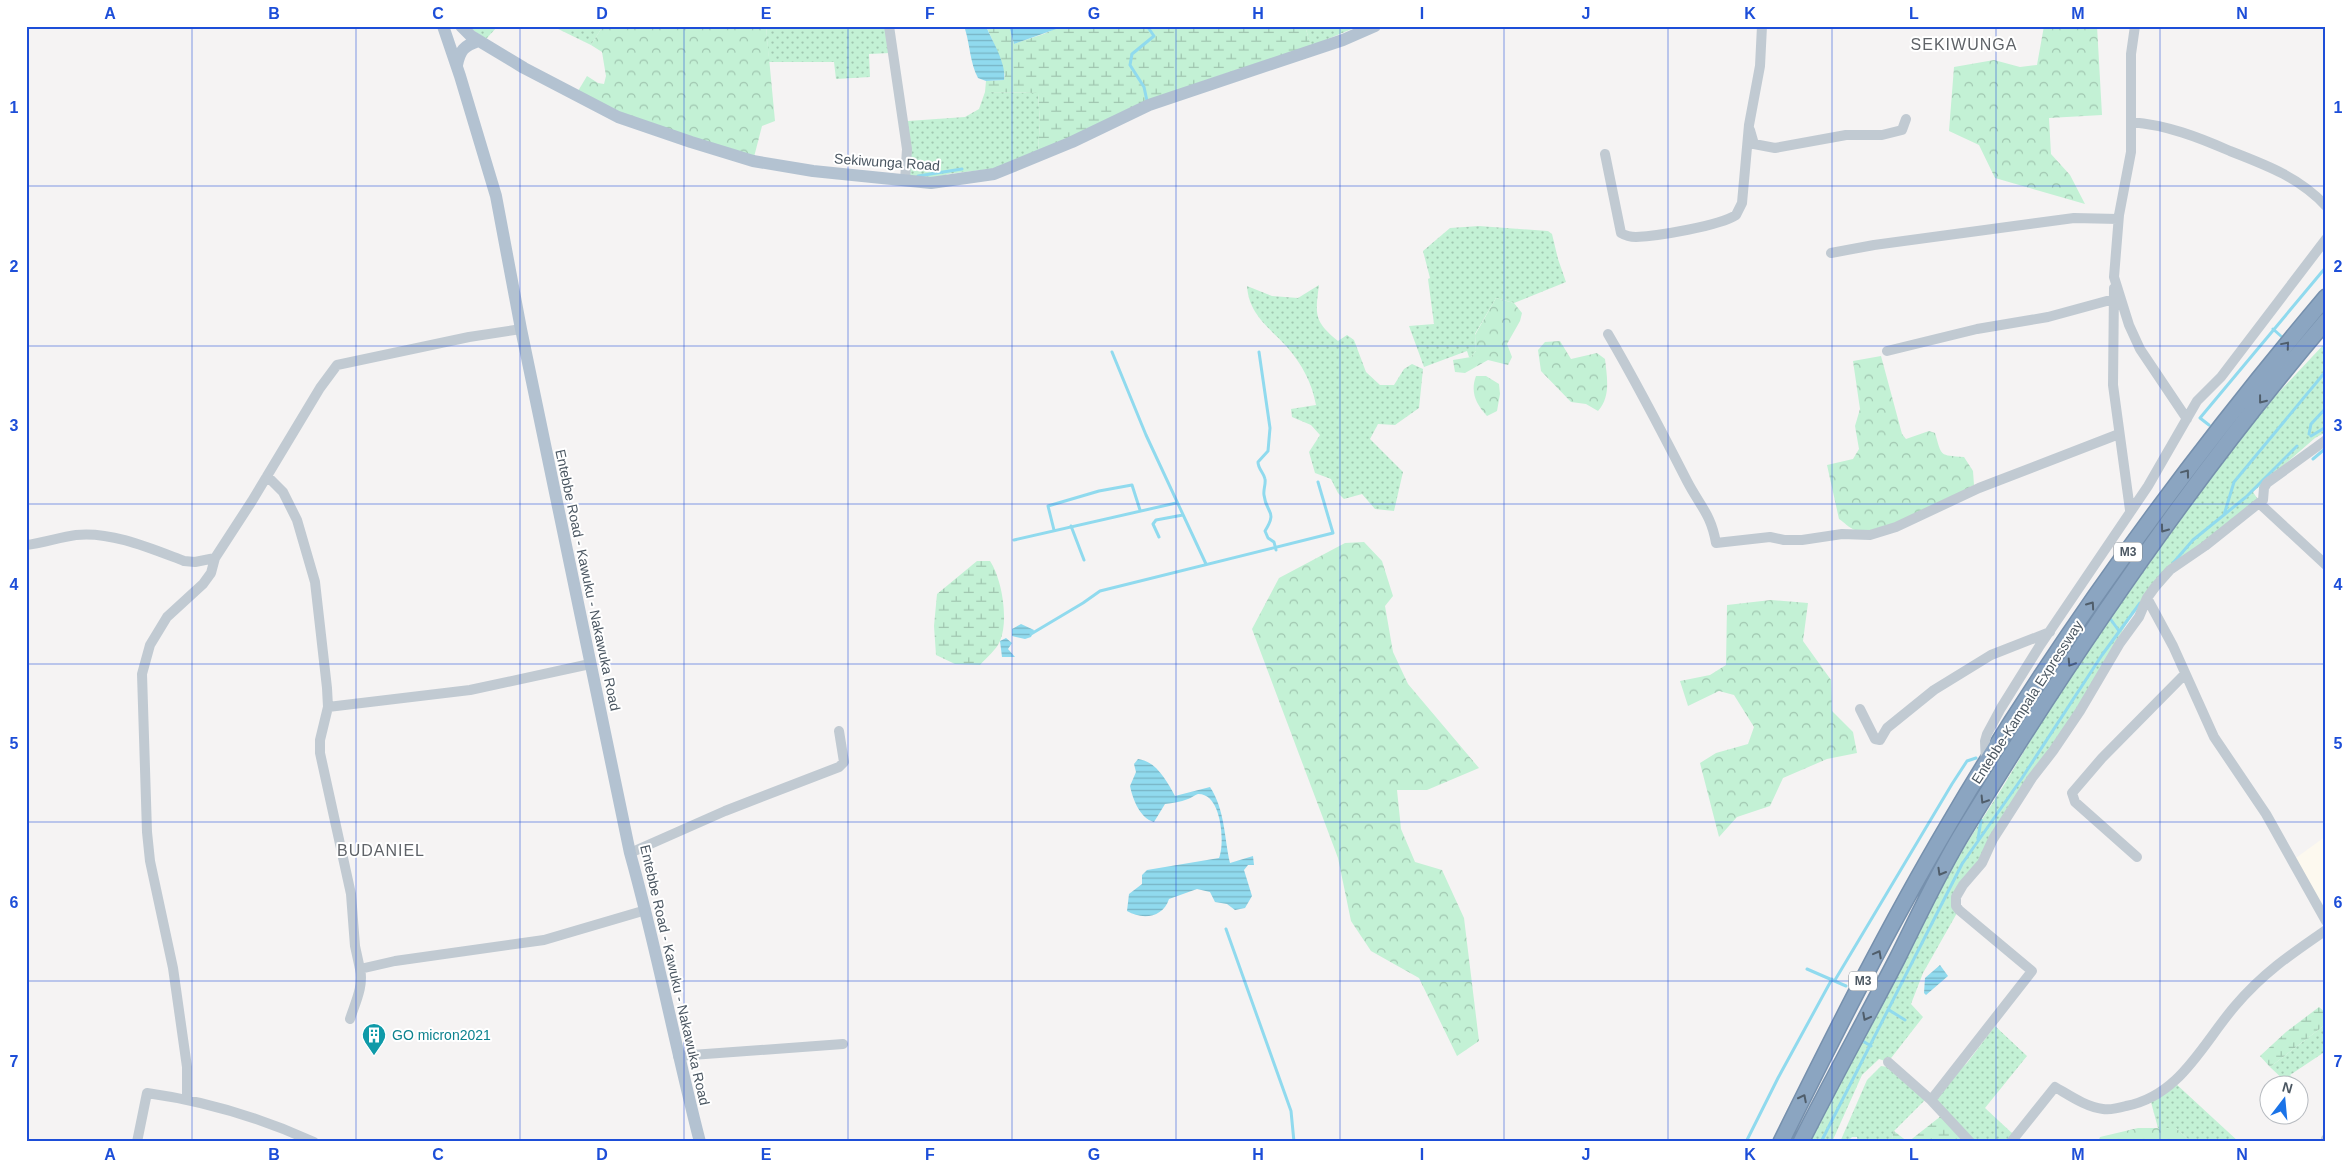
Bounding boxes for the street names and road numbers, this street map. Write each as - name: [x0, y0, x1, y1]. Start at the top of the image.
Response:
- street label: Sekiwunga Road: [834, 150, 940, 174]
- street label: Entebbe Road - Kawuku - Nakawuka Road: [552, 448, 624, 712]
- road number: M3: [2114, 542, 2142, 562]
- street label: Entebbe-Kampala Expressway: [1968, 617, 2086, 787]
- street label: Entebbe Road - Kawuku - Nakawuka Road: [637, 843, 713, 1107]
- road number: M3: [1849, 971, 1877, 990]

